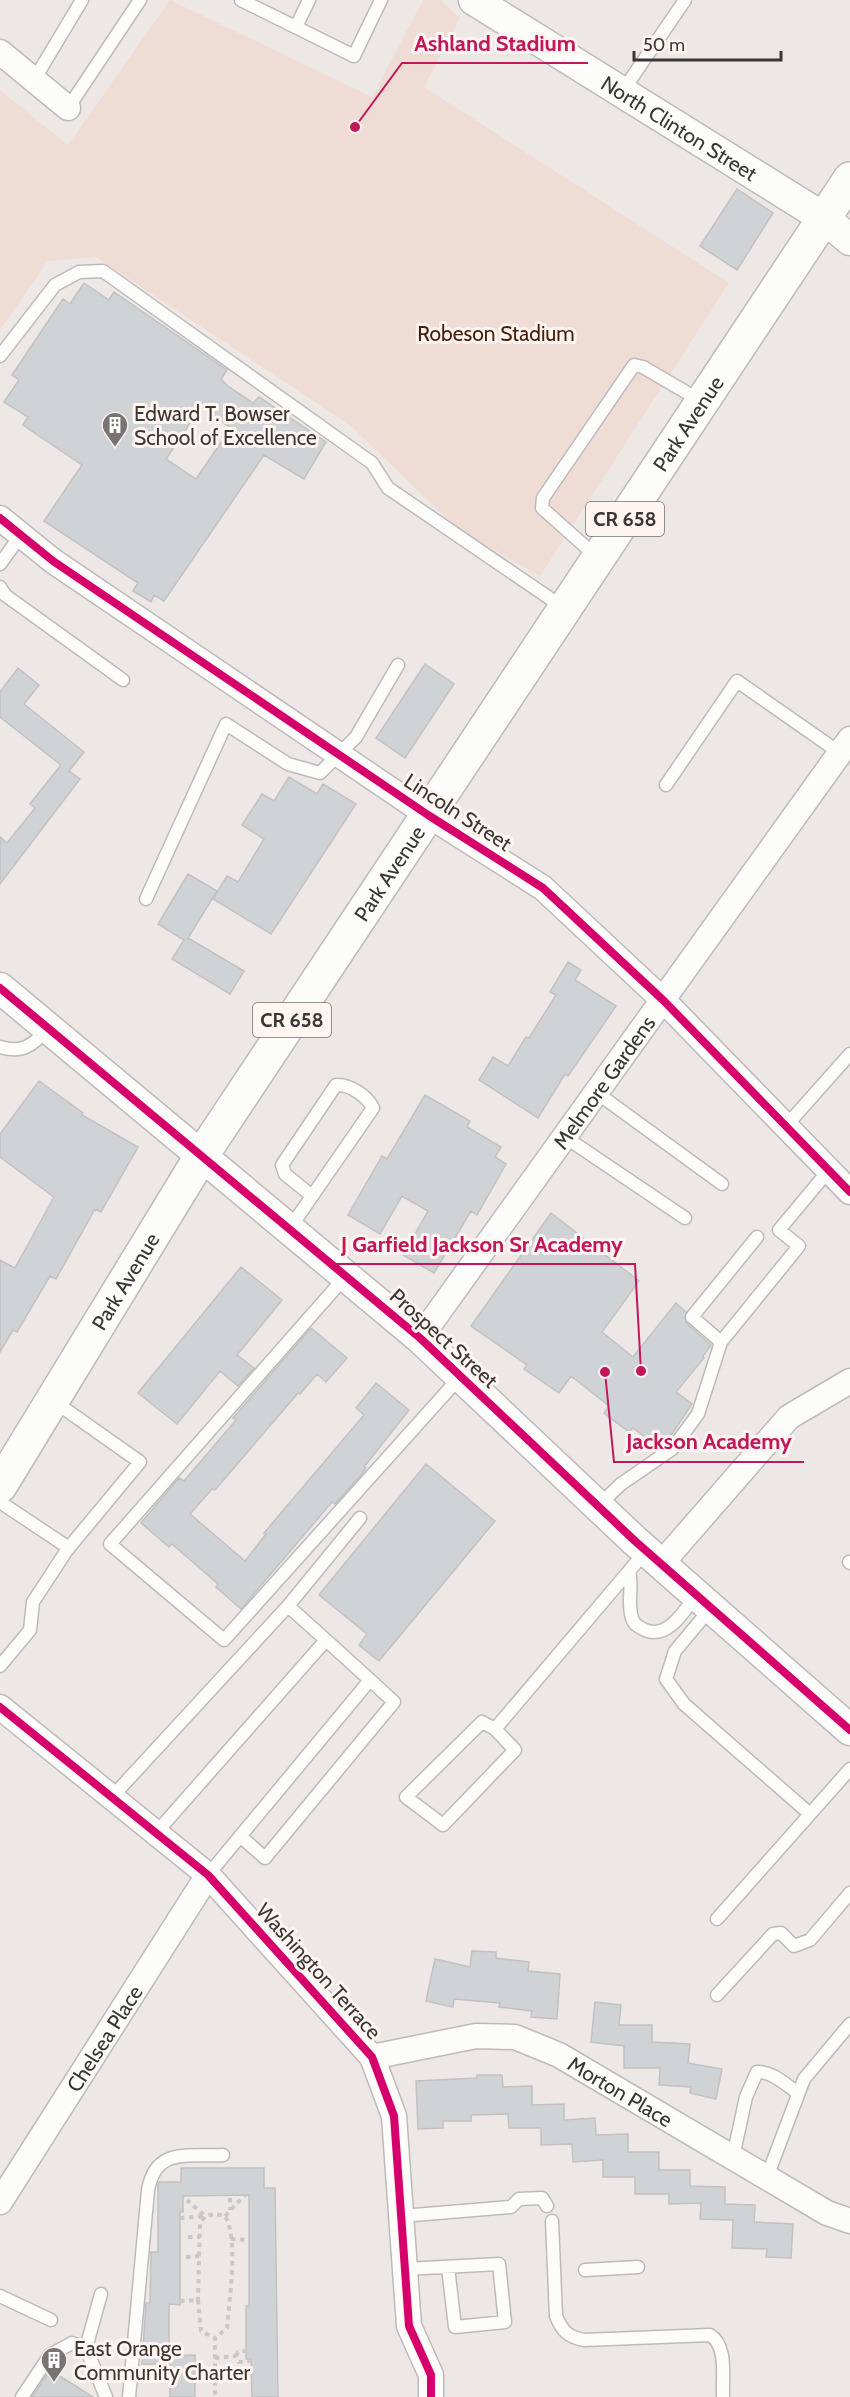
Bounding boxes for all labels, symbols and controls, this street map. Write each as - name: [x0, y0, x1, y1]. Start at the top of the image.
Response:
- callout: Ashland Stadium: [402, 23, 588, 63]
- scale bar: [634, 24, 781, 62]
- text: Ashland Stadium: [414, 30, 576, 57]
- text: 50 m: [643, 34, 685, 56]
- street label: North Clinton Street: [597, 70, 762, 186]
- park label: Robeson Stadium: [417, 321, 575, 346]
- street label: Park Avenue: [647, 371, 729, 476]
- place label: Edward T. Bowser School of Excellence: [134, 401, 317, 450]
- building icon: Edward T. Bowser School of Excellence: [100, 410, 130, 448]
- road number: CR 658: [586, 502, 664, 536]
- street label: Lincoln Street: [400, 768, 516, 856]
- street label: Park Avenue: [348, 821, 430, 926]
- road number: CR 658: [253, 1003, 331, 1037]
- street label: Melmore Gardens: [548, 1010, 660, 1154]
- callout: J Garfield Jackson Sr Academy: [329, 1224, 635, 1264]
- street label: Park Avenue: [86, 1228, 164, 1334]
- text: J Garfield Jackson Sr Academy: [340, 1231, 623, 1258]
- street label: Prospect Street: [385, 1283, 503, 1393]
- callout: Jackson Academy: [614, 1422, 804, 1462]
- text: Jackson Academy: [625, 1428, 792, 1455]
- street label: Washington Terrace: [251, 1898, 387, 2044]
- street label: Chelsea Place: [61, 1980, 147, 2096]
- street label: Morton Place: [564, 2051, 677, 2132]
- place label: East Orange Community Charter: [74, 2336, 250, 2385]
- building icon: East Orange Community Charter: [39, 2345, 69, 2383]

